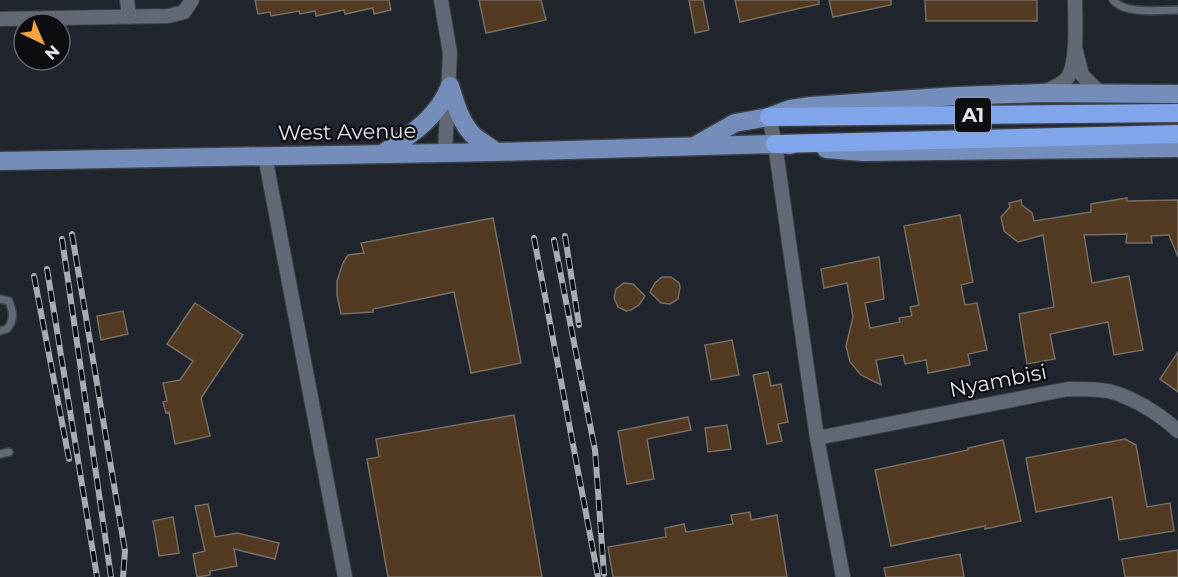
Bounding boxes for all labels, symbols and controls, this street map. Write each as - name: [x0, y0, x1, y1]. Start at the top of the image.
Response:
- north arrow: [12, 12, 72, 72]
- text: N: [41, 41, 63, 64]
- road number: A1: [955, 98, 991, 132]
- street label: West Avenue: [278, 118, 416, 145]
- street label: Nyambisi: [947, 359, 1049, 402]

